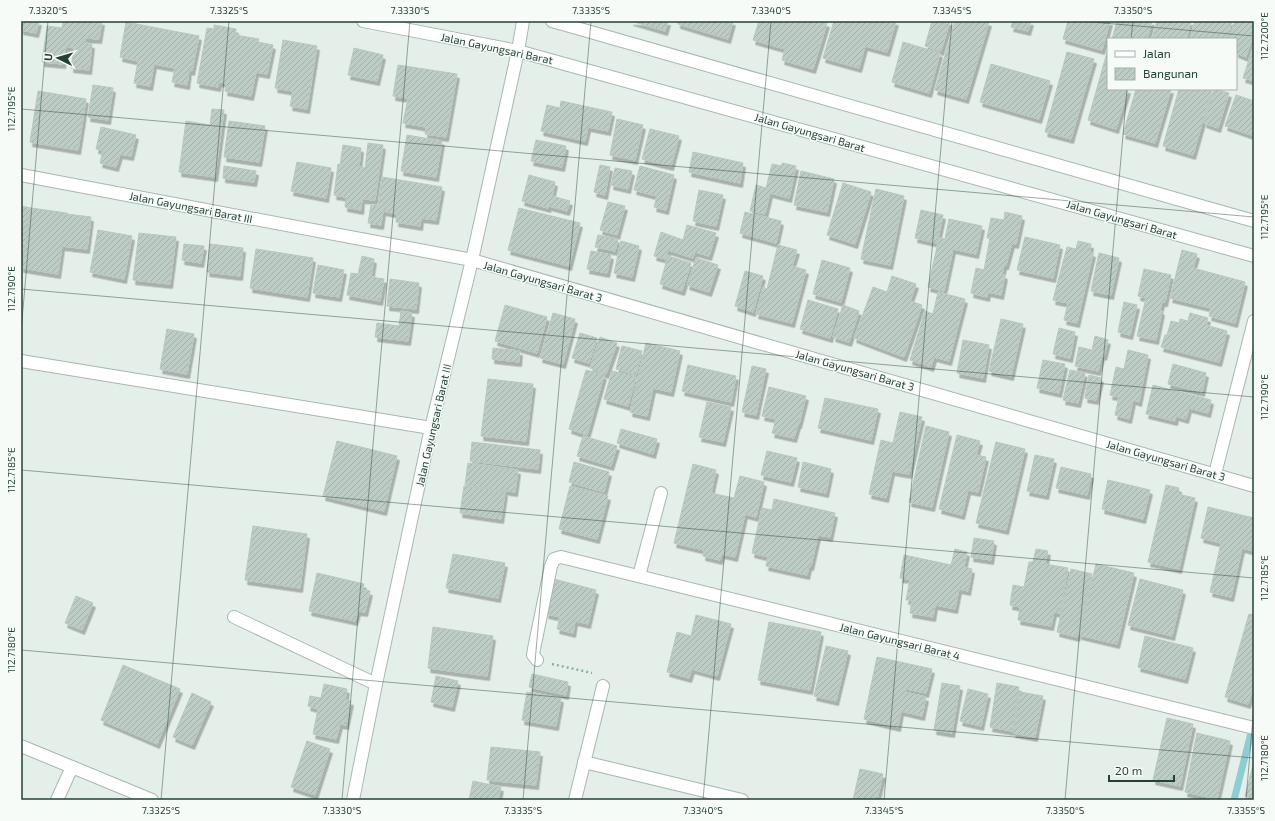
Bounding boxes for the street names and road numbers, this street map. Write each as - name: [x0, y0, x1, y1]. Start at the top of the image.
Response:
- street label: Jalan Gayungsari Barat: [440, 30, 554, 66]
- street label: Jalan Gayungsari Barat: [753, 110, 867, 154]
- street label: Jalan Gayungsari Barat III: [128, 189, 254, 225]
- street label: Jalan Gayungsari Barat: [1065, 197, 1179, 241]
- street label: Jalan Gayungsari Barat 3: [482, 258, 604, 304]
- street label: Jalan Gayungsari Barat 3: [794, 347, 916, 393]
- street label: Jalan Gayungsari Barat III: [413, 362, 453, 488]
- street label: Jalan Gayungsari Barat 3: [1105, 437, 1227, 483]
- street label: Jalan Gayungsari Barat 4: [839, 620, 962, 662]

